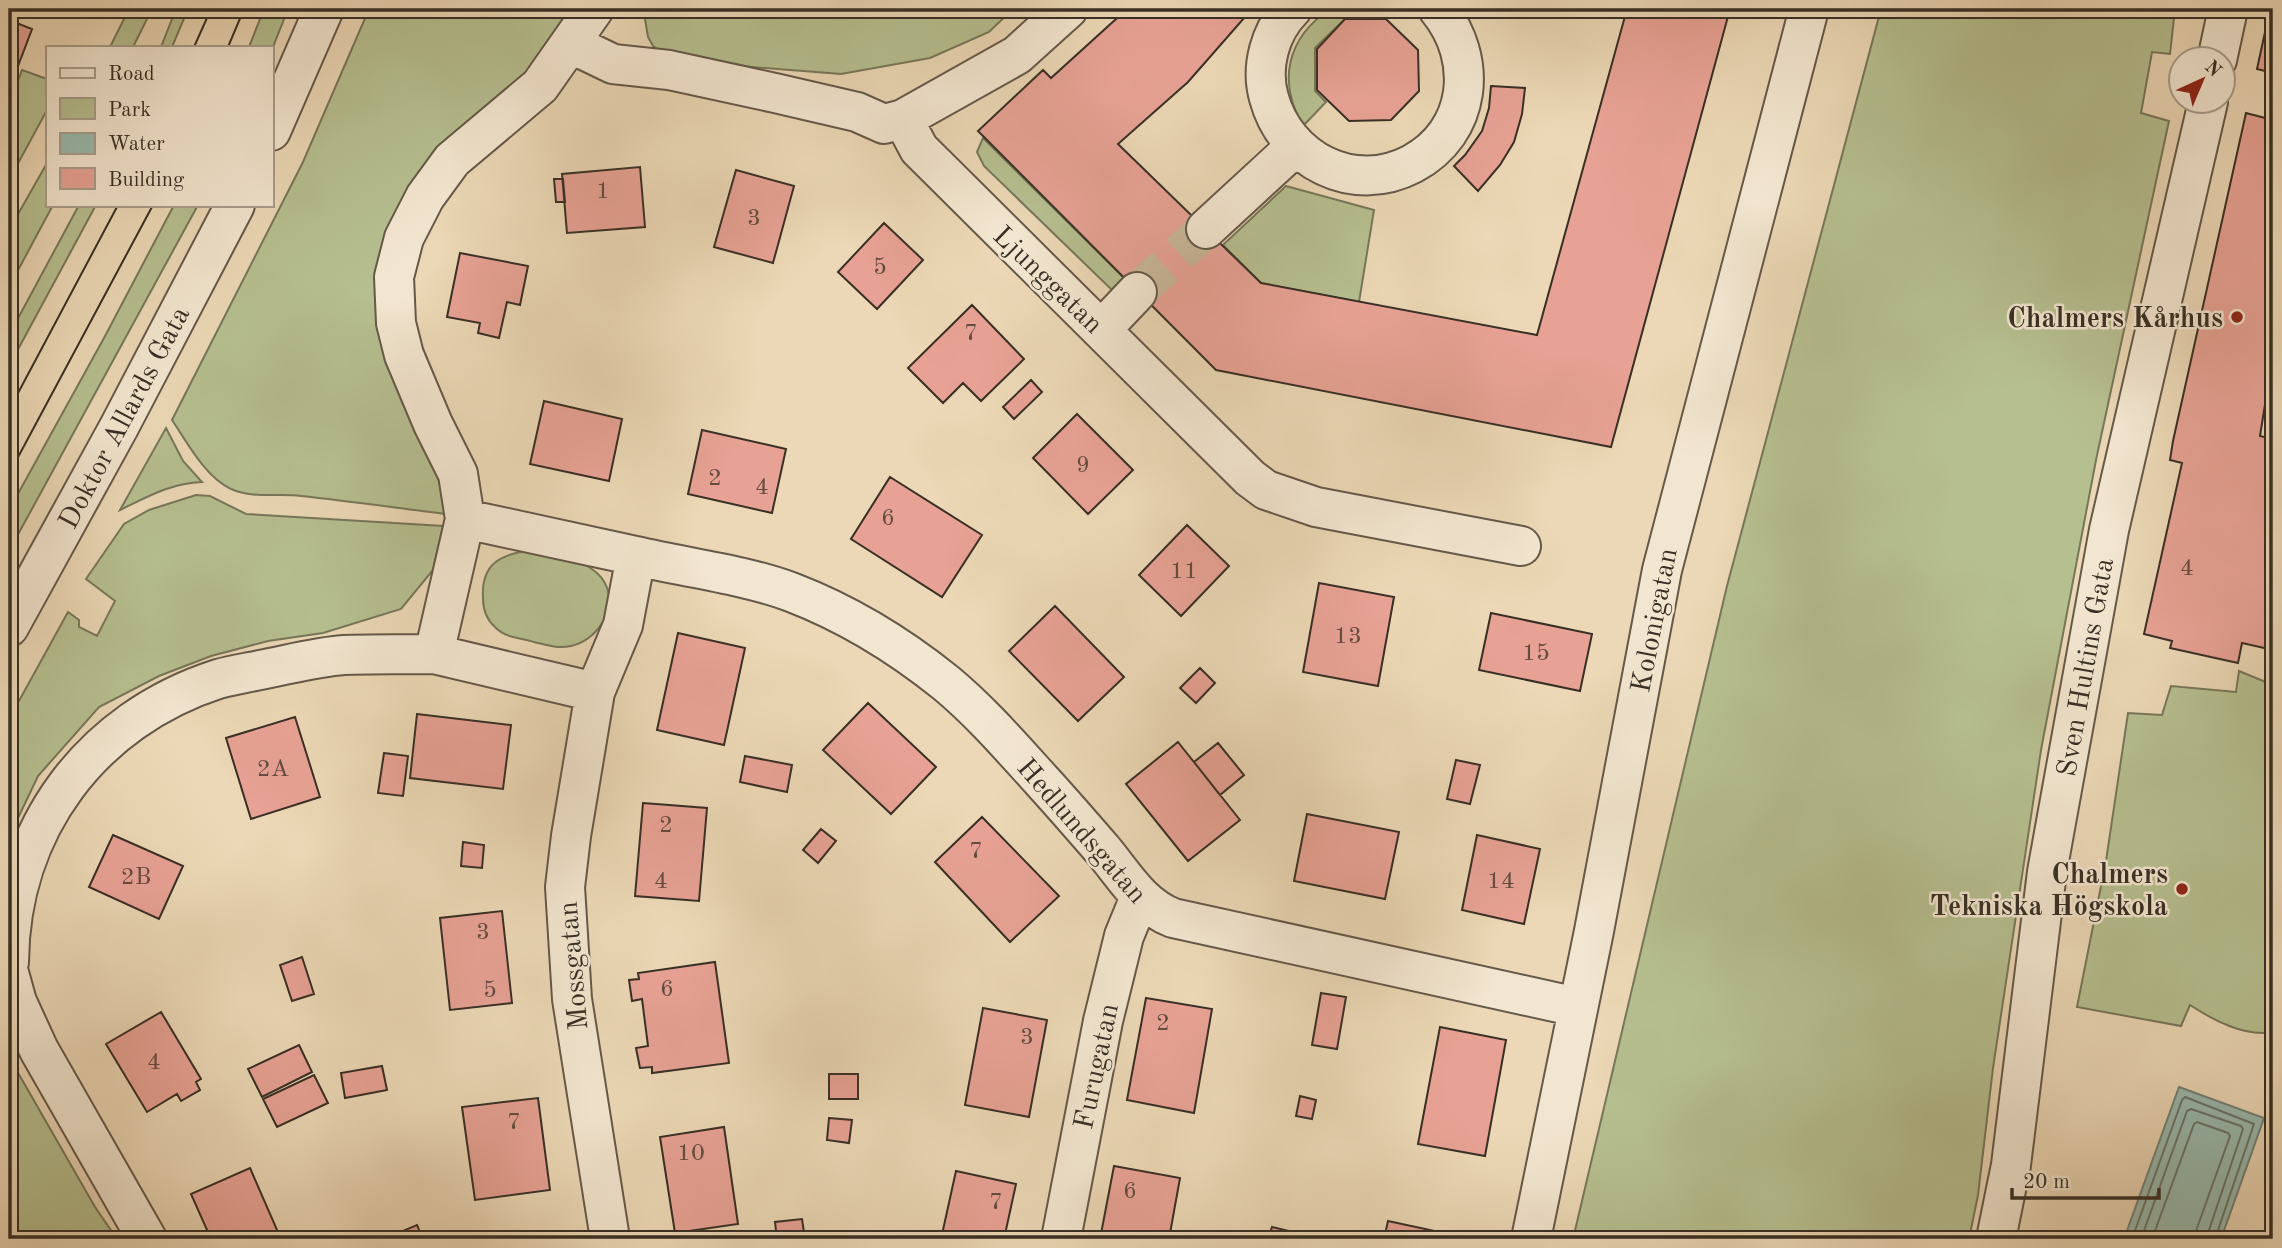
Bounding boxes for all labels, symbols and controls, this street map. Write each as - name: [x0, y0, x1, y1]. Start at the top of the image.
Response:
- legend: [46, 46, 273, 206]
- north arrow: [2166, 46, 2236, 116]
- text: N: [2200, 58, 2224, 82]
- text: Road: [108, 64, 155, 85]
- text: Park: [108, 100, 151, 121]
- text: Water: [108, 134, 165, 155]
- text: Building: [108, 170, 185, 191]
- house number: 1: [596, 180, 610, 204]
- house number: 3: [747, 207, 761, 231]
- street label: Ljunggatan: [987, 222, 1107, 340]
- house number: 5: [873, 256, 887, 280]
- street label: Doktor Allards Gata: [55, 302, 196, 534]
- place label: Chalmers Kårhus: [2007, 306, 2223, 334]
- marker: Chalmers Kårhus: [2229, 309, 2245, 325]
- house number: 7: [964, 322, 978, 346]
- house number: 9: [1076, 454, 1090, 478]
- house number: 2: [708, 467, 722, 491]
- house number: 4: [755, 476, 769, 500]
- house number: 6: [881, 507, 895, 531]
- street label: Kolonigatan: [1628, 546, 1684, 695]
- street label: Sven Hultins Gata: [2054, 556, 2120, 779]
- house number: 4: [2180, 557, 2194, 581]
- house number: 11: [1170, 560, 1198, 584]
- house number: 13: [1334, 625, 1362, 649]
- house number: 15: [1522, 642, 1550, 666]
- street label: Hedlundsgatan: [1011, 754, 1151, 910]
- house number: 2A: [257, 758, 289, 782]
- house number: 2: [659, 814, 673, 838]
- house number: 7: [969, 840, 983, 864]
- place label: Chalmers Tekniska Högskola: [1930, 862, 2168, 922]
- house number: 2B: [121, 866, 151, 890]
- house number: 4: [654, 870, 668, 894]
- house number: 14: [1487, 870, 1515, 894]
- marker: Chalmers Tekniska Högskola: [2174, 881, 2190, 897]
- street label: Mossgatan: [555, 900, 595, 1031]
- house number: 3: [476, 921, 490, 945]
- house number: 6: [660, 978, 674, 1002]
- house number: 5: [483, 979, 497, 1003]
- street label: Furugatan: [1071, 1001, 1125, 1132]
- house number: 2: [1156, 1012, 1170, 1036]
- house number: 3: [1020, 1026, 1034, 1050]
- house number: 4: [147, 1051, 161, 1075]
- house number: 7: [507, 1111, 521, 1135]
- house number: 10: [677, 1142, 705, 1166]
- scale bar: [2012, 1157, 2160, 1201]
- text: 20 m: [2023, 1172, 2070, 1193]
- house number: 6: [1123, 1180, 1137, 1204]
- house number: 7: [989, 1191, 1003, 1215]

